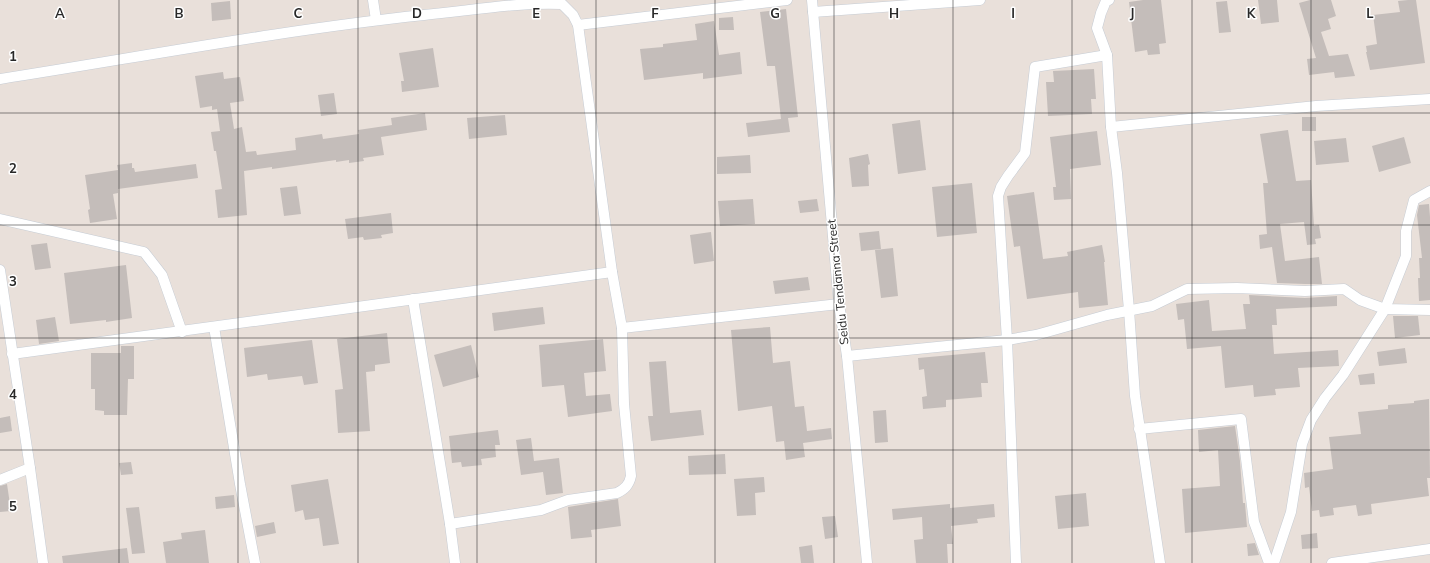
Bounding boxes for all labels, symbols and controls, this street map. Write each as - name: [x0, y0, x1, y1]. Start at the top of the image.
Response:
- text: A: [55, 5, 65, 21]
- text: B: [175, 5, 184, 21]
- text: C: [294, 5, 303, 21]
- text: D: [412, 5, 422, 21]
- text: E: [532, 5, 540, 21]
- text: F: [651, 5, 659, 21]
- text: G: [770, 5, 780, 21]
- text: H: [889, 5, 899, 21]
- text: I: [1011, 5, 1015, 21]
- text: J: [1130, 5, 1134, 21]
- text: K: [1247, 5, 1257, 21]
- text: L: [1366, 5, 1374, 21]
- text: 1: [9, 48, 17, 64]
- text: 2: [9, 160, 17, 176]
- street label: Seidu Tendanna Street: [823, 219, 852, 345]
- text: 3: [9, 273, 17, 289]
- text: 4: [9, 386, 17, 402]
- text: 5: [9, 498, 17, 514]

